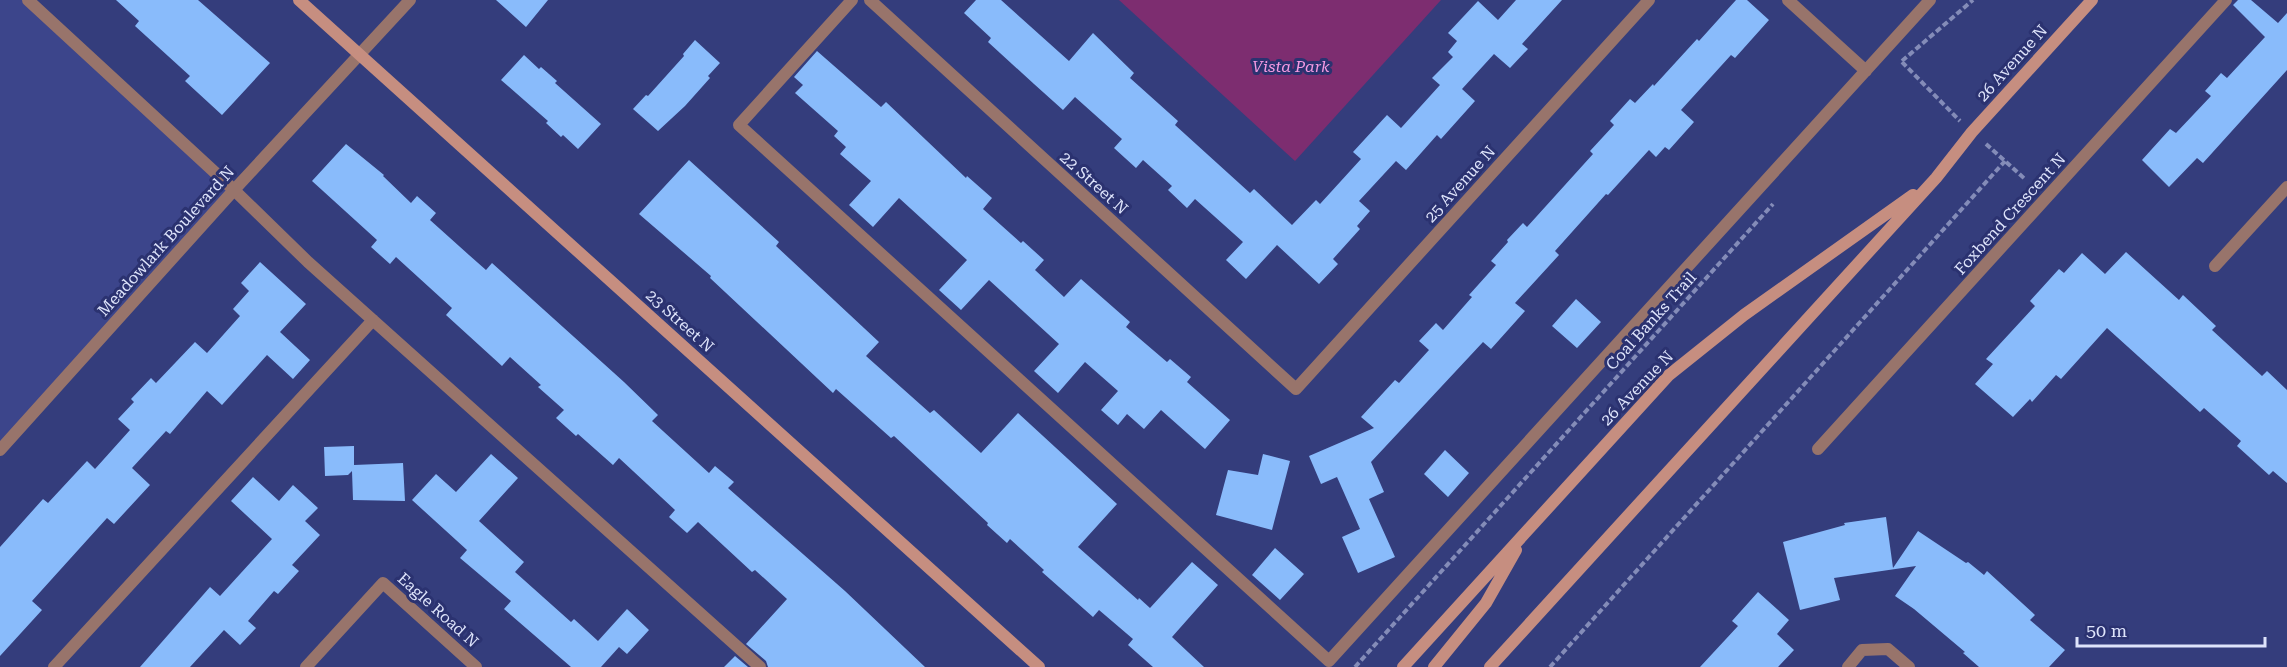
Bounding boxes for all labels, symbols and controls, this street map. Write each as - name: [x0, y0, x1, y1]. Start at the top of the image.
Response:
- street label: 26 Avenue N: [1973, 21, 2051, 105]
- park label: Vista Park: [1252, 57, 1330, 76]
- street label: 25 Avenue N: [1421, 142, 1499, 226]
- street label: 22 Street N: [1056, 148, 1132, 219]
- street label: Foxbend Crescent N: [1951, 149, 2070, 279]
- street label: Meadowlark Boulevard N: [94, 162, 238, 320]
- street label: Coal Banks Trail: [1602, 268, 1700, 374]
- street label: 23 Street N: [642, 286, 718, 357]
- street label: 26 Avenue N: [1597, 347, 1677, 429]
- street label: Eagle Road N: [394, 569, 482, 651]
- scale bar: [2077, 610, 2264, 648]
- text: 50 m: [2086, 620, 2127, 641]

